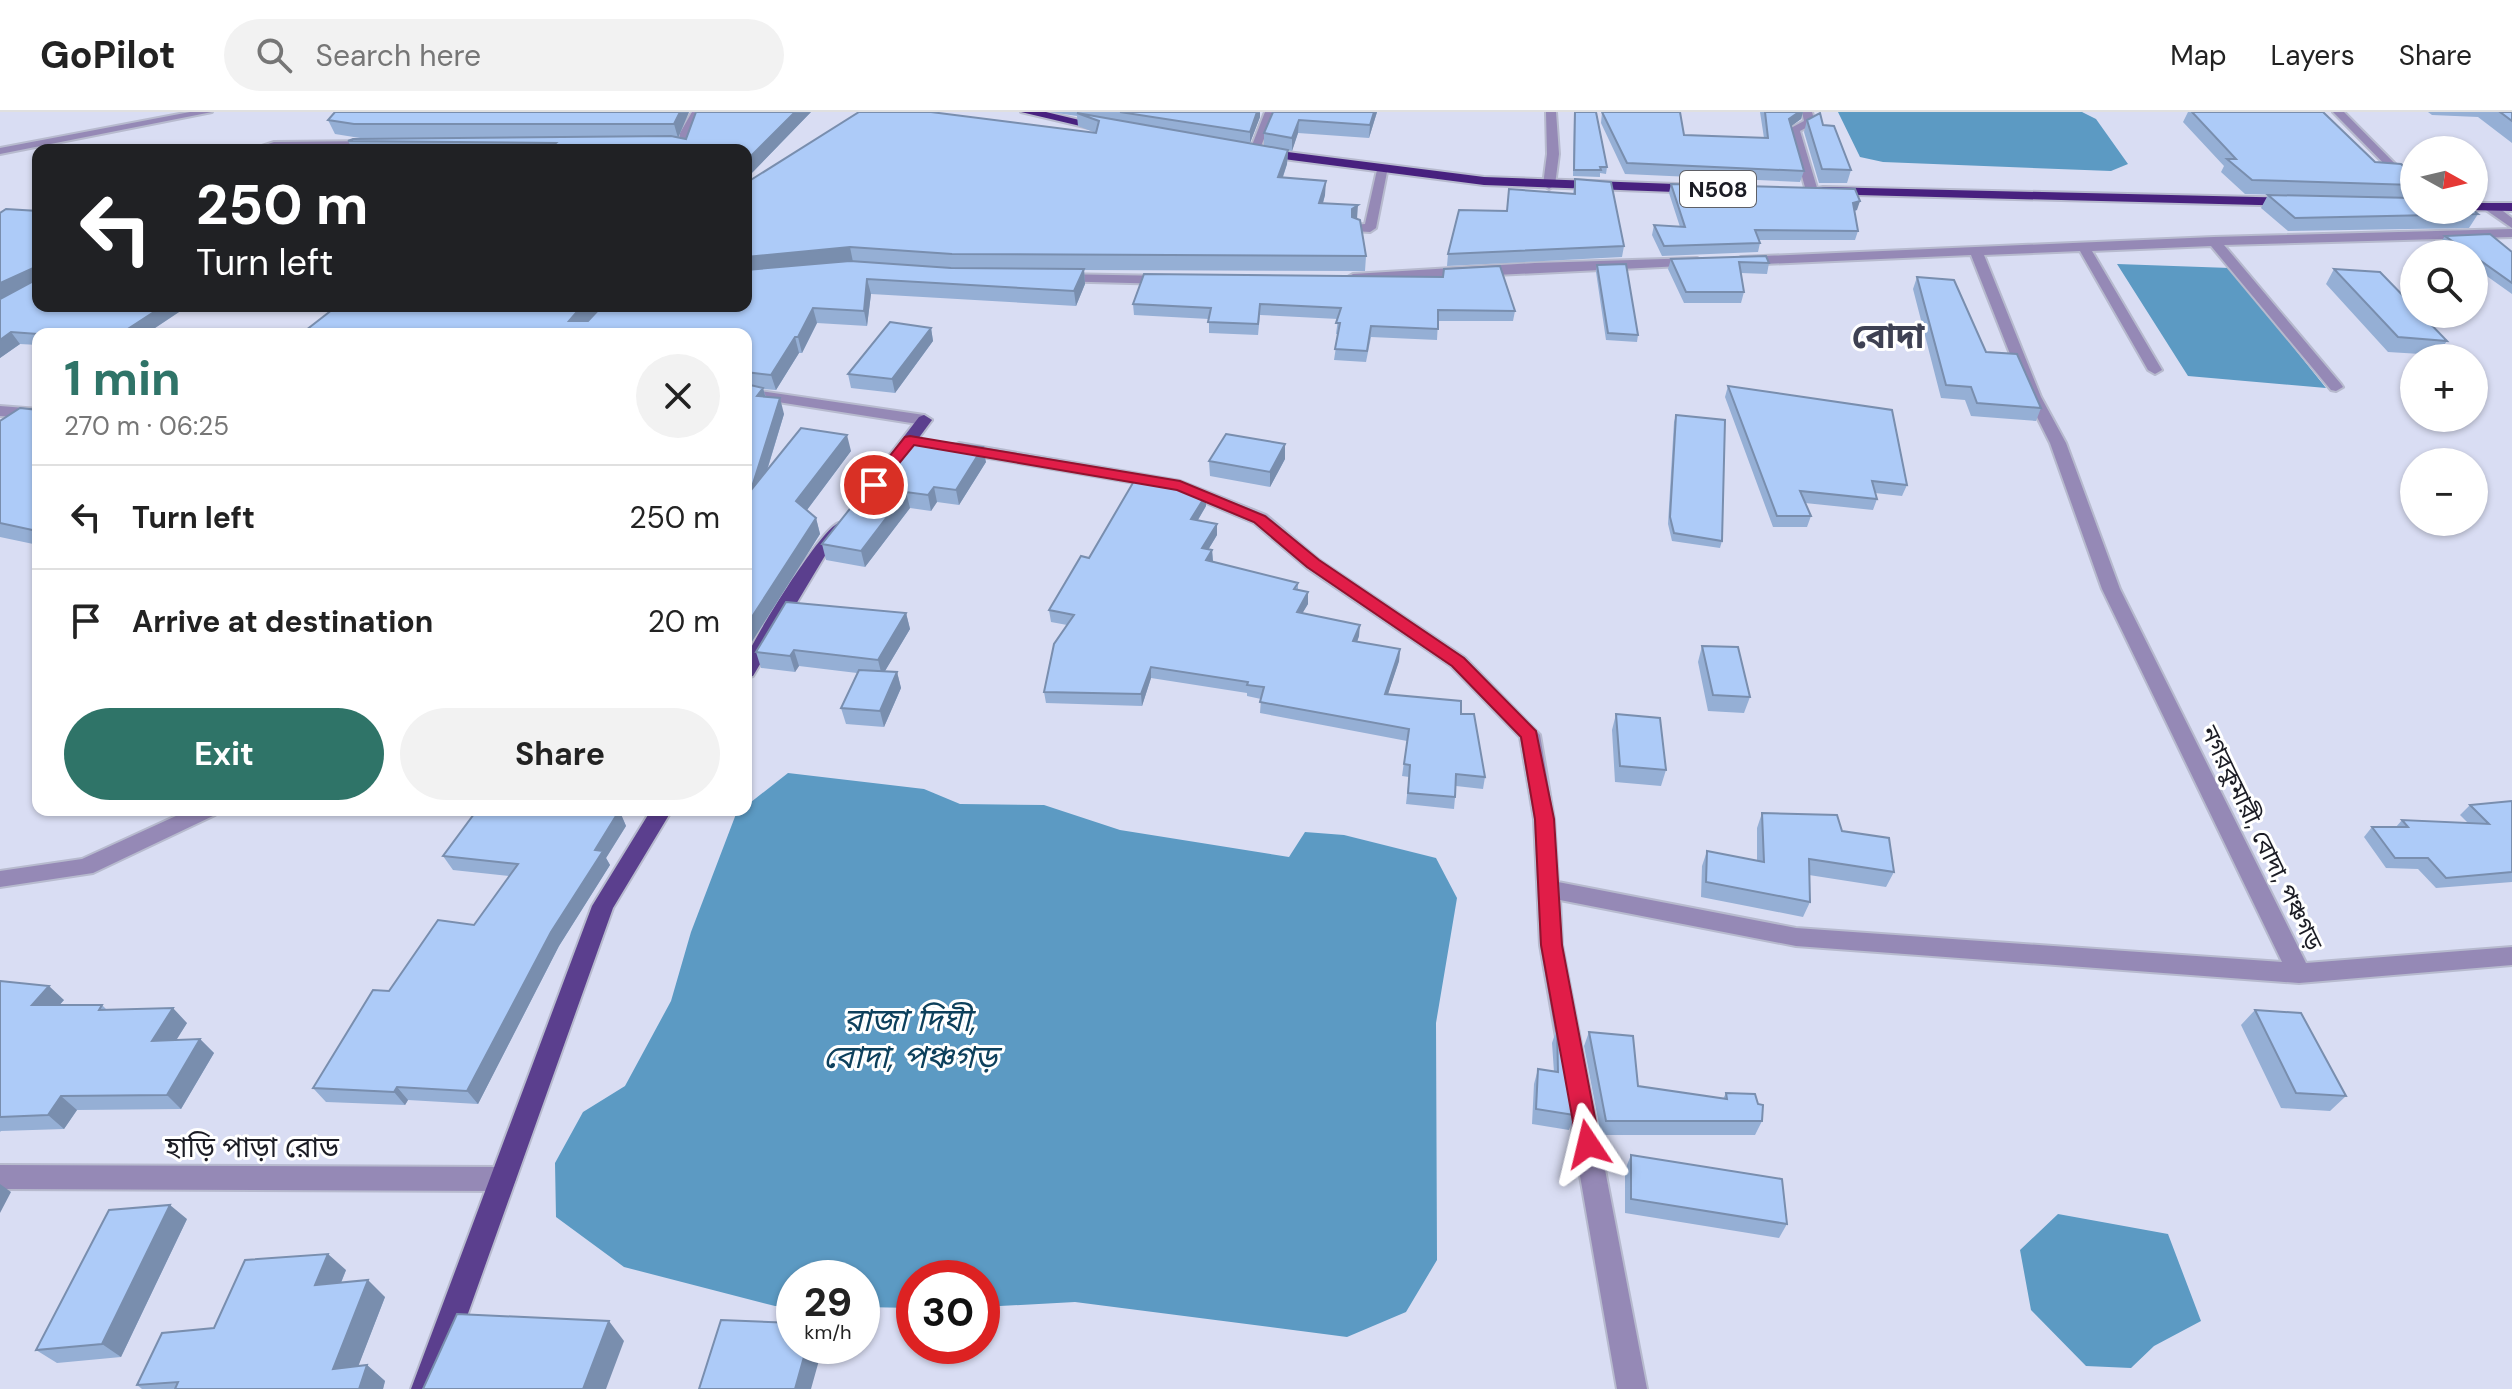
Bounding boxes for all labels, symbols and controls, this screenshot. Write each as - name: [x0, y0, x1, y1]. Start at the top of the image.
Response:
- search box: [224, 19, 784, 91]
- text: GoPilot: [40, 30, 176, 80]
- icon: search: [252, 33, 296, 77]
- text: Search here: [316, 36, 481, 75]
- text: Map: [2170, 37, 2227, 74]
- text: Layers: [2271, 37, 2355, 74]
- text: Share: [2399, 37, 2472, 74]
- north arrow: [2400, 136, 2488, 224]
- map controls: [2400, 136, 2488, 536]
- text: 250 m: [196, 168, 368, 241]
- road number: N508: [1680, 171, 1756, 207]
- icon: left: [64, 176, 168, 280]
- text: Turn left: [196, 239, 333, 286]
- button: search: [2400, 240, 2488, 328]
- district label: বোদা: [1852, 314, 1925, 359]
- button: +: [2400, 344, 2488, 432]
- text: 1 min: [64, 347, 181, 410]
- button: close: [636, 354, 720, 438]
- text: 270 m · 06:25: [64, 409, 229, 443]
- button: −: [2400, 448, 2488, 536]
- pin: [840, 451, 908, 519]
- icon: arrive: [852, 463, 896, 507]
- icon: left: [64, 495, 108, 539]
- text: Turn left: [132, 498, 255, 537]
- text: 250 m: [629, 498, 720, 537]
- icon: arrive: [64, 599, 108, 643]
- text: Arrive at destination: [132, 602, 433, 641]
- text: 20 m: [648, 602, 720, 641]
- button: Exit: [64, 708, 384, 800]
- button: Share: [400, 708, 720, 800]
- street label: নগরকুমারী, বোদা, পঞ্চগড়: [2194, 720, 2330, 956]
- water label: রাজা দিঘী, বোদা, পঞ্চগড়: [823, 999, 1003, 1078]
- position arrow: [1546, 1102, 1630, 1186]
- street label: হাড়ি পাড়া রোড: [164, 1129, 340, 1166]
- speed limit sign: 30: [896, 1260, 1000, 1364]
- text: 29: [804, 1276, 852, 1328]
- text: km/h: [804, 1319, 852, 1345]

